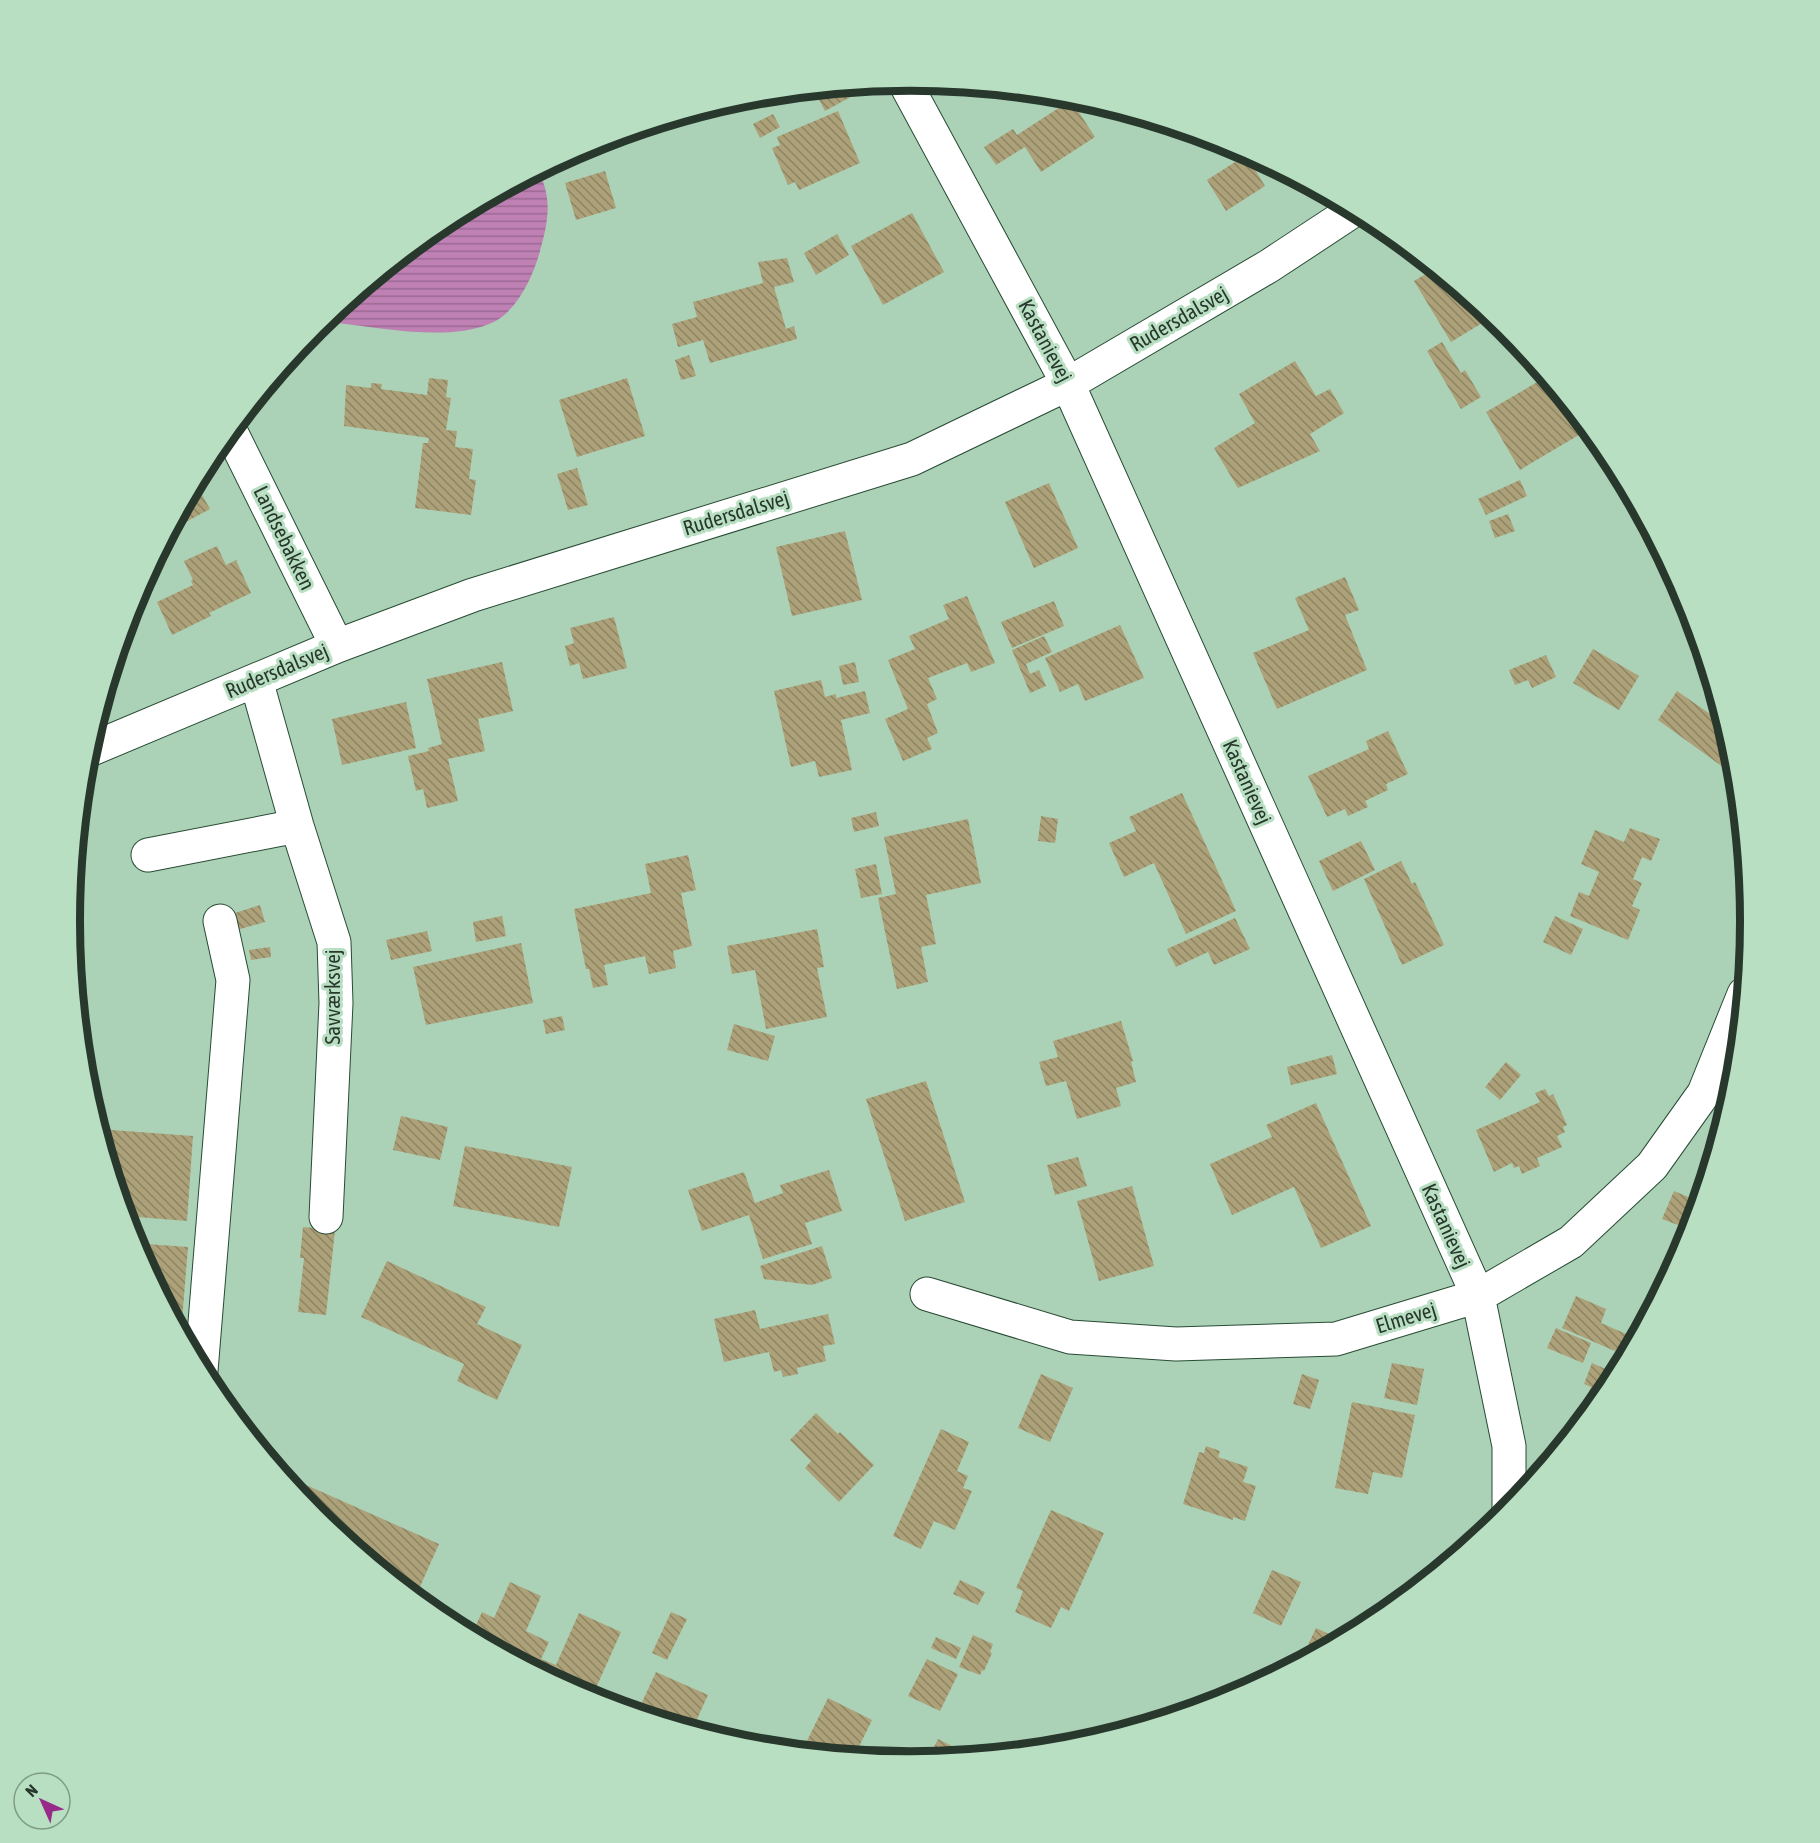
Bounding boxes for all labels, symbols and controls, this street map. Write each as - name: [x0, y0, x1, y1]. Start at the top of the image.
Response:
- street label: Rudersdalsvej: [1125, 280, 1232, 356]
- street label: Kastanievej: [1014, 295, 1078, 386]
- street label: Landsebakken: [249, 482, 320, 593]
- street label: Rudersdalsvej: [680, 485, 791, 539]
- street label: Rudersdalsvej: [222, 638, 332, 702]
- street label: Kastanievej: [1219, 736, 1277, 828]
- street label: Savværksvej: [320, 950, 344, 1044]
- street label: Kastanievej: [1418, 1180, 1476, 1272]
- street label: Elmevej: [1373, 1297, 1439, 1338]
- north arrow: [12, 1771, 72, 1831]
- text: N: [22, 1781, 41, 1800]

